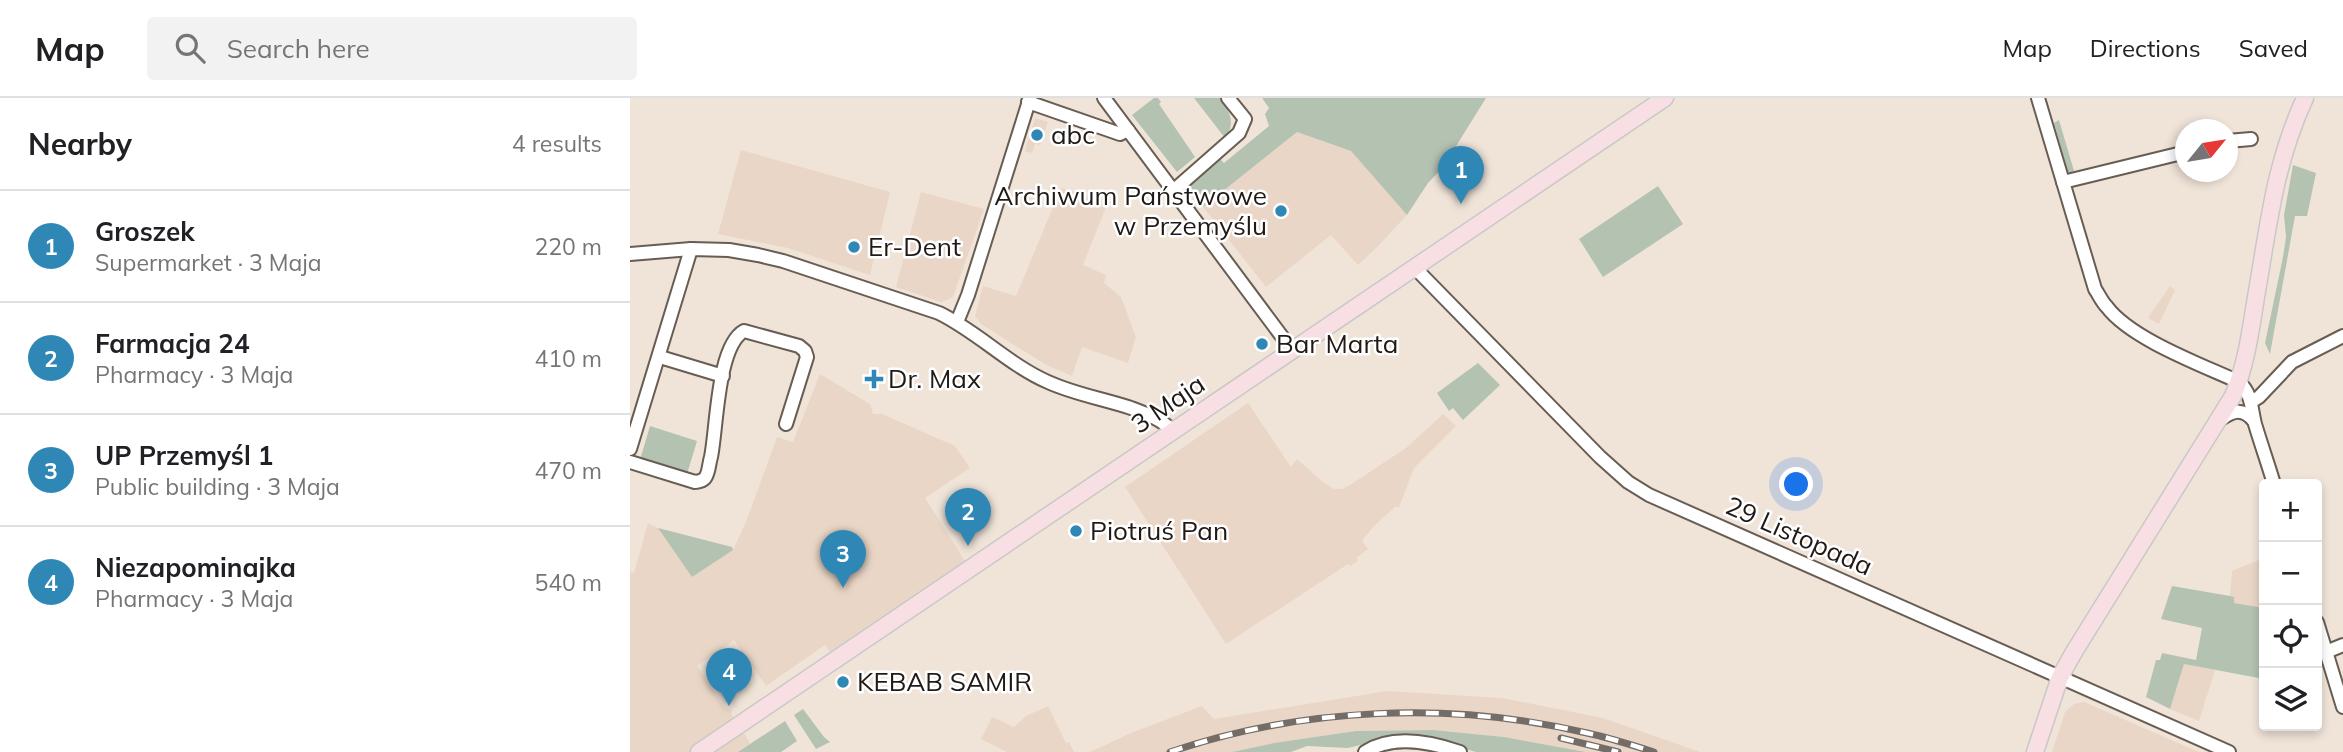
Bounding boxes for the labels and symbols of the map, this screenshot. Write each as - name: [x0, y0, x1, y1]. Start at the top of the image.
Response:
- place label: abc: [1051, 118, 1095, 151]
- north arrow: [2175, 119, 2238, 182]
- marker: abc: [1029, 127, 1045, 143]
- pin: 1: [1438, 146, 1484, 204]
- place label: Archiwum Państwowe w Przemyślu: [994, 179, 1267, 242]
- marker: Archiwum Państwowe w Przemyślu: [1273, 203, 1289, 219]
- place label: Er-Dent: [868, 230, 961, 263]
- marker: Er-Dent: [846, 239, 862, 255]
- place label: Bar Marta: [1276, 327, 1398, 360]
- marker: Bar Marta: [1254, 336, 1270, 352]
- place label: Dr. Max: [888, 362, 981, 395]
- street label: 3 Maja: [1124, 367, 1211, 440]
- marker: Dr. Max: [866, 371, 882, 387]
- your location: [1779, 467, 1813, 501]
- pin: 2: [945, 488, 991, 546]
- street label: 29 Listopada: [1721, 488, 1878, 583]
- place label: Piotruś Pan: [1090, 514, 1228, 547]
- marker: Piotruś Pan: [1068, 523, 1084, 539]
- pin: 3: [820, 530, 866, 588]
- pin: 4: [706, 648, 752, 706]
- place label: KEBAB SAMIR: [857, 665, 1032, 698]
- marker: KEBAB SAMIR: [835, 674, 851, 690]

